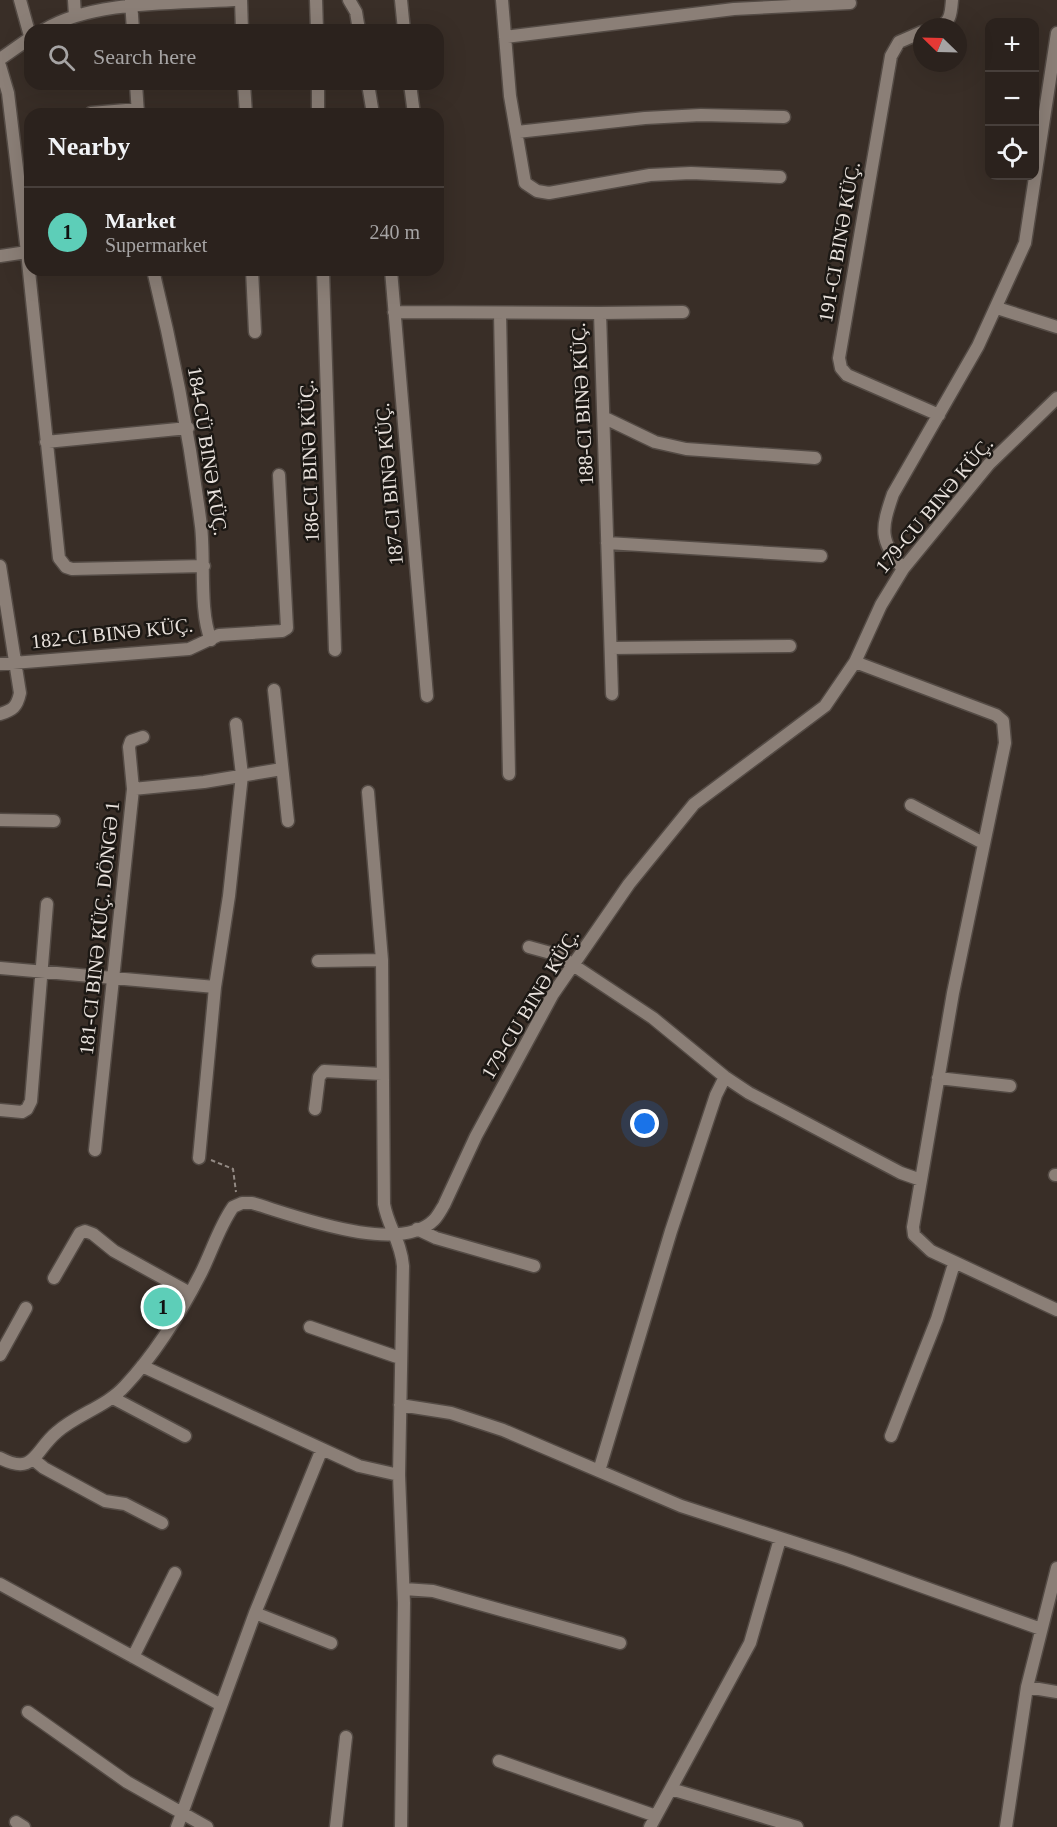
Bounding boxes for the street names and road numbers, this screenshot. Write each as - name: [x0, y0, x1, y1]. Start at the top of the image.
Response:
- street label: 191-CI BINƏ KÜÇ.: [814, 160, 865, 324]
- street label: 188-CI BINƏ KÜÇ.: [567, 322, 598, 486]
- street label: 184-CÜ BINƏ KÜÇ.: [183, 365, 232, 537]
- street label: 186-CI BINƏ KÜÇ.: [295, 379, 324, 543]
- street label: 187-CI BINƏ KÜÇ.: [371, 402, 408, 566]
- street label: 179-CU BINƏ KÜÇ.: [871, 433, 998, 578]
- street label: 182-CI BINƏ KÜÇ.: [30, 614, 194, 653]
- street label: 181-CI BINƏ KÜÇ. DÖNGƏ 1: [75, 800, 124, 1056]
- street label: 179-CU BINƏ KÜÇ.: [477, 925, 584, 1083]

